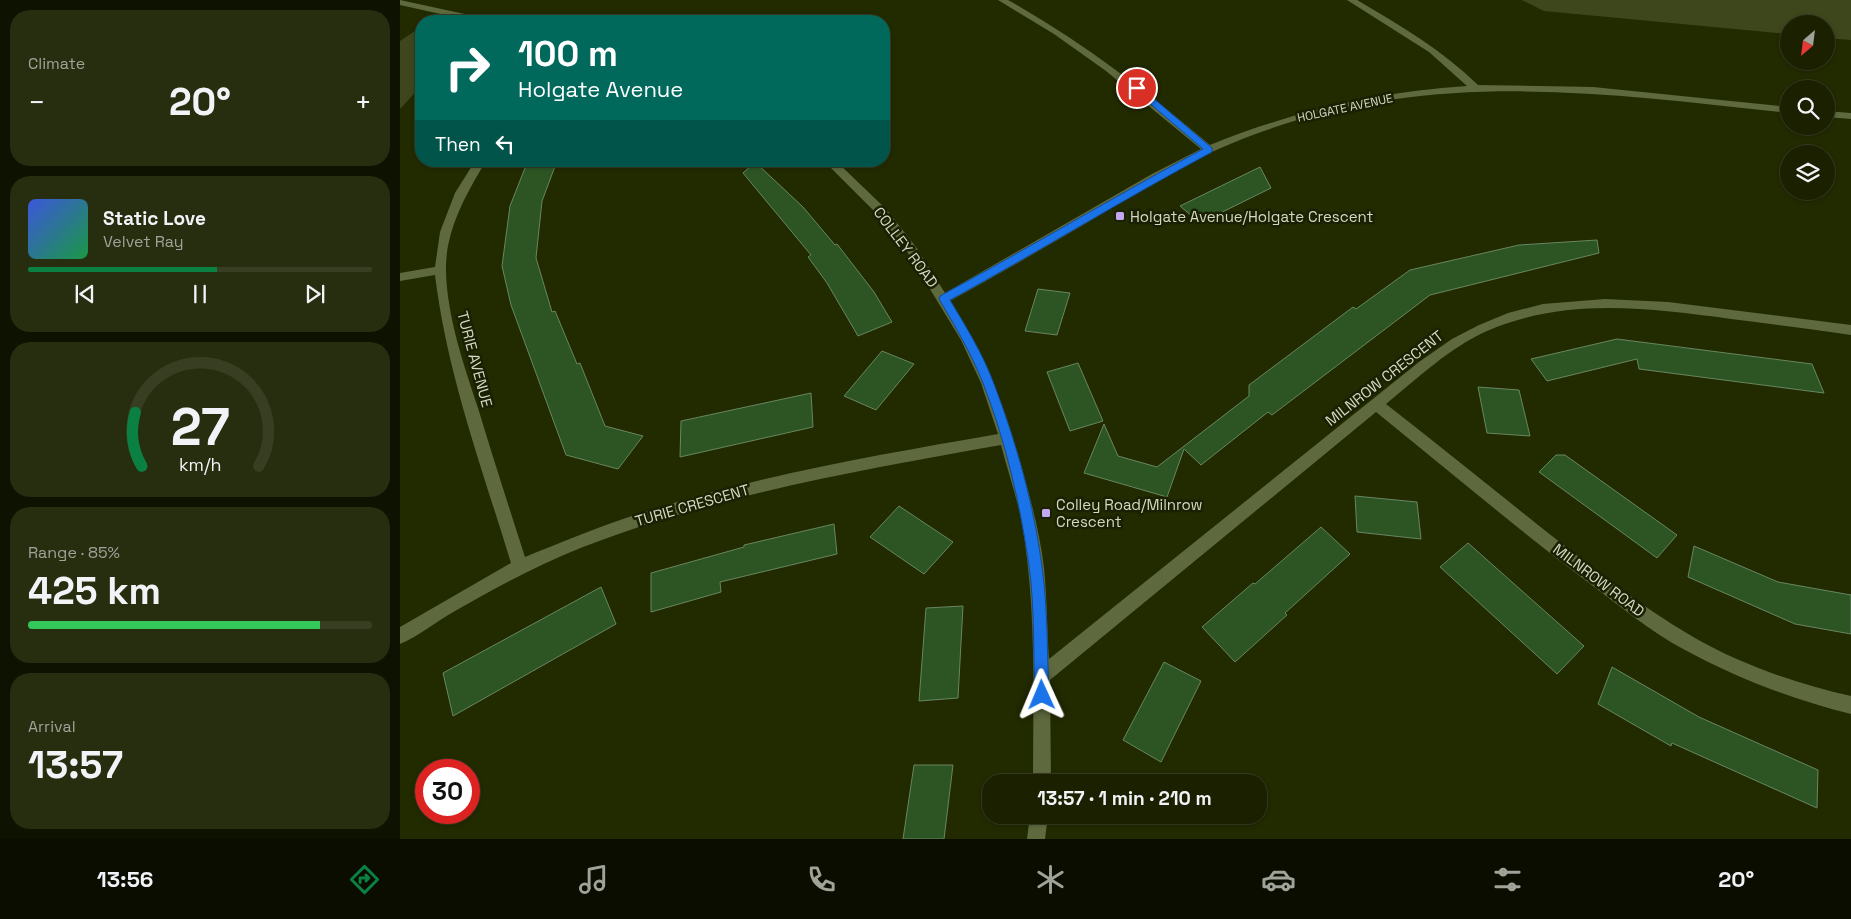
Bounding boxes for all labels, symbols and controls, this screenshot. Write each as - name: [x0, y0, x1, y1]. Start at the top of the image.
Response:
- north arrow: [1780, 15, 1835, 70]
- map controls: [1780, 15, 1835, 200]
- text: 100 m: [518, 32, 618, 76]
- icon: right: [435, 35, 500, 100]
- text: Climate: [28, 53, 85, 74]
- pin: [1116, 67, 1158, 109]
- icon: arrive: [1123, 74, 1151, 102]
- text: Holgate Avenue: [518, 75, 683, 103]
- text: 20°: [169, 78, 231, 126]
- button: search: [1780, 80, 1835, 135]
- text: −: [28, 84, 45, 120]
- text: +: [355, 84, 372, 120]
- street label: HOLGATE AVENUE: [1296, 90, 1395, 126]
- icon: left: [491, 130, 519, 158]
- text: Then: [435, 132, 481, 157]
- button: layers: [1780, 145, 1835, 200]
- street label: COLLEY ROAD: [870, 203, 943, 291]
- text: Static Love: [103, 206, 206, 231]
- place label: Holgate Avenue/Holgate Crescent: [1130, 207, 1374, 226]
- marker: Holgate Avenue/Holgate Crescent: [1114, 210, 1126, 222]
- text: Velvet Ray: [103, 231, 184, 252]
- icon: previous: [71, 280, 99, 308]
- icon: pause: [186, 280, 214, 308]
- icon: next: [301, 280, 329, 308]
- street label: TURIE AVENUE: [453, 309, 497, 409]
- street label: MILNROW CRESCENT: [1321, 326, 1447, 430]
- text: 27: [170, 394, 230, 460]
- text: km/h: [179, 453, 221, 476]
- street label: TURIE CRESCENT: [633, 480, 751, 530]
- place label: Colley Road/Milnrow Crescent: [1056, 495, 1203, 531]
- marker: Colley Road/Milnrow Crescent: [1040, 507, 1052, 519]
- street label: MILNROW ROAD: [1549, 539, 1649, 621]
- text: Range · 85%: [28, 542, 120, 563]
- text: 425 km: [28, 567, 161, 615]
- position arrow: [1015, 668, 1067, 720]
- text: Arrival: [28, 716, 76, 737]
- text: 13:57: [28, 741, 123, 789]
- speed limit sign: 30: [415, 759, 480, 824]
- text: 13:57 · 1 min · 210 m: [1037, 786, 1212, 811]
- icon: directions: [347, 862, 382, 897]
- icon: music: [576, 862, 611, 897]
- icon: phone: [804, 862, 839, 897]
- icon: climate: [1033, 862, 1068, 897]
- icon: car: [1261, 862, 1296, 897]
- icon: filters: [1490, 862, 1525, 897]
- text: 13:56: [97, 865, 153, 893]
- text: 20°: [1718, 865, 1754, 893]

